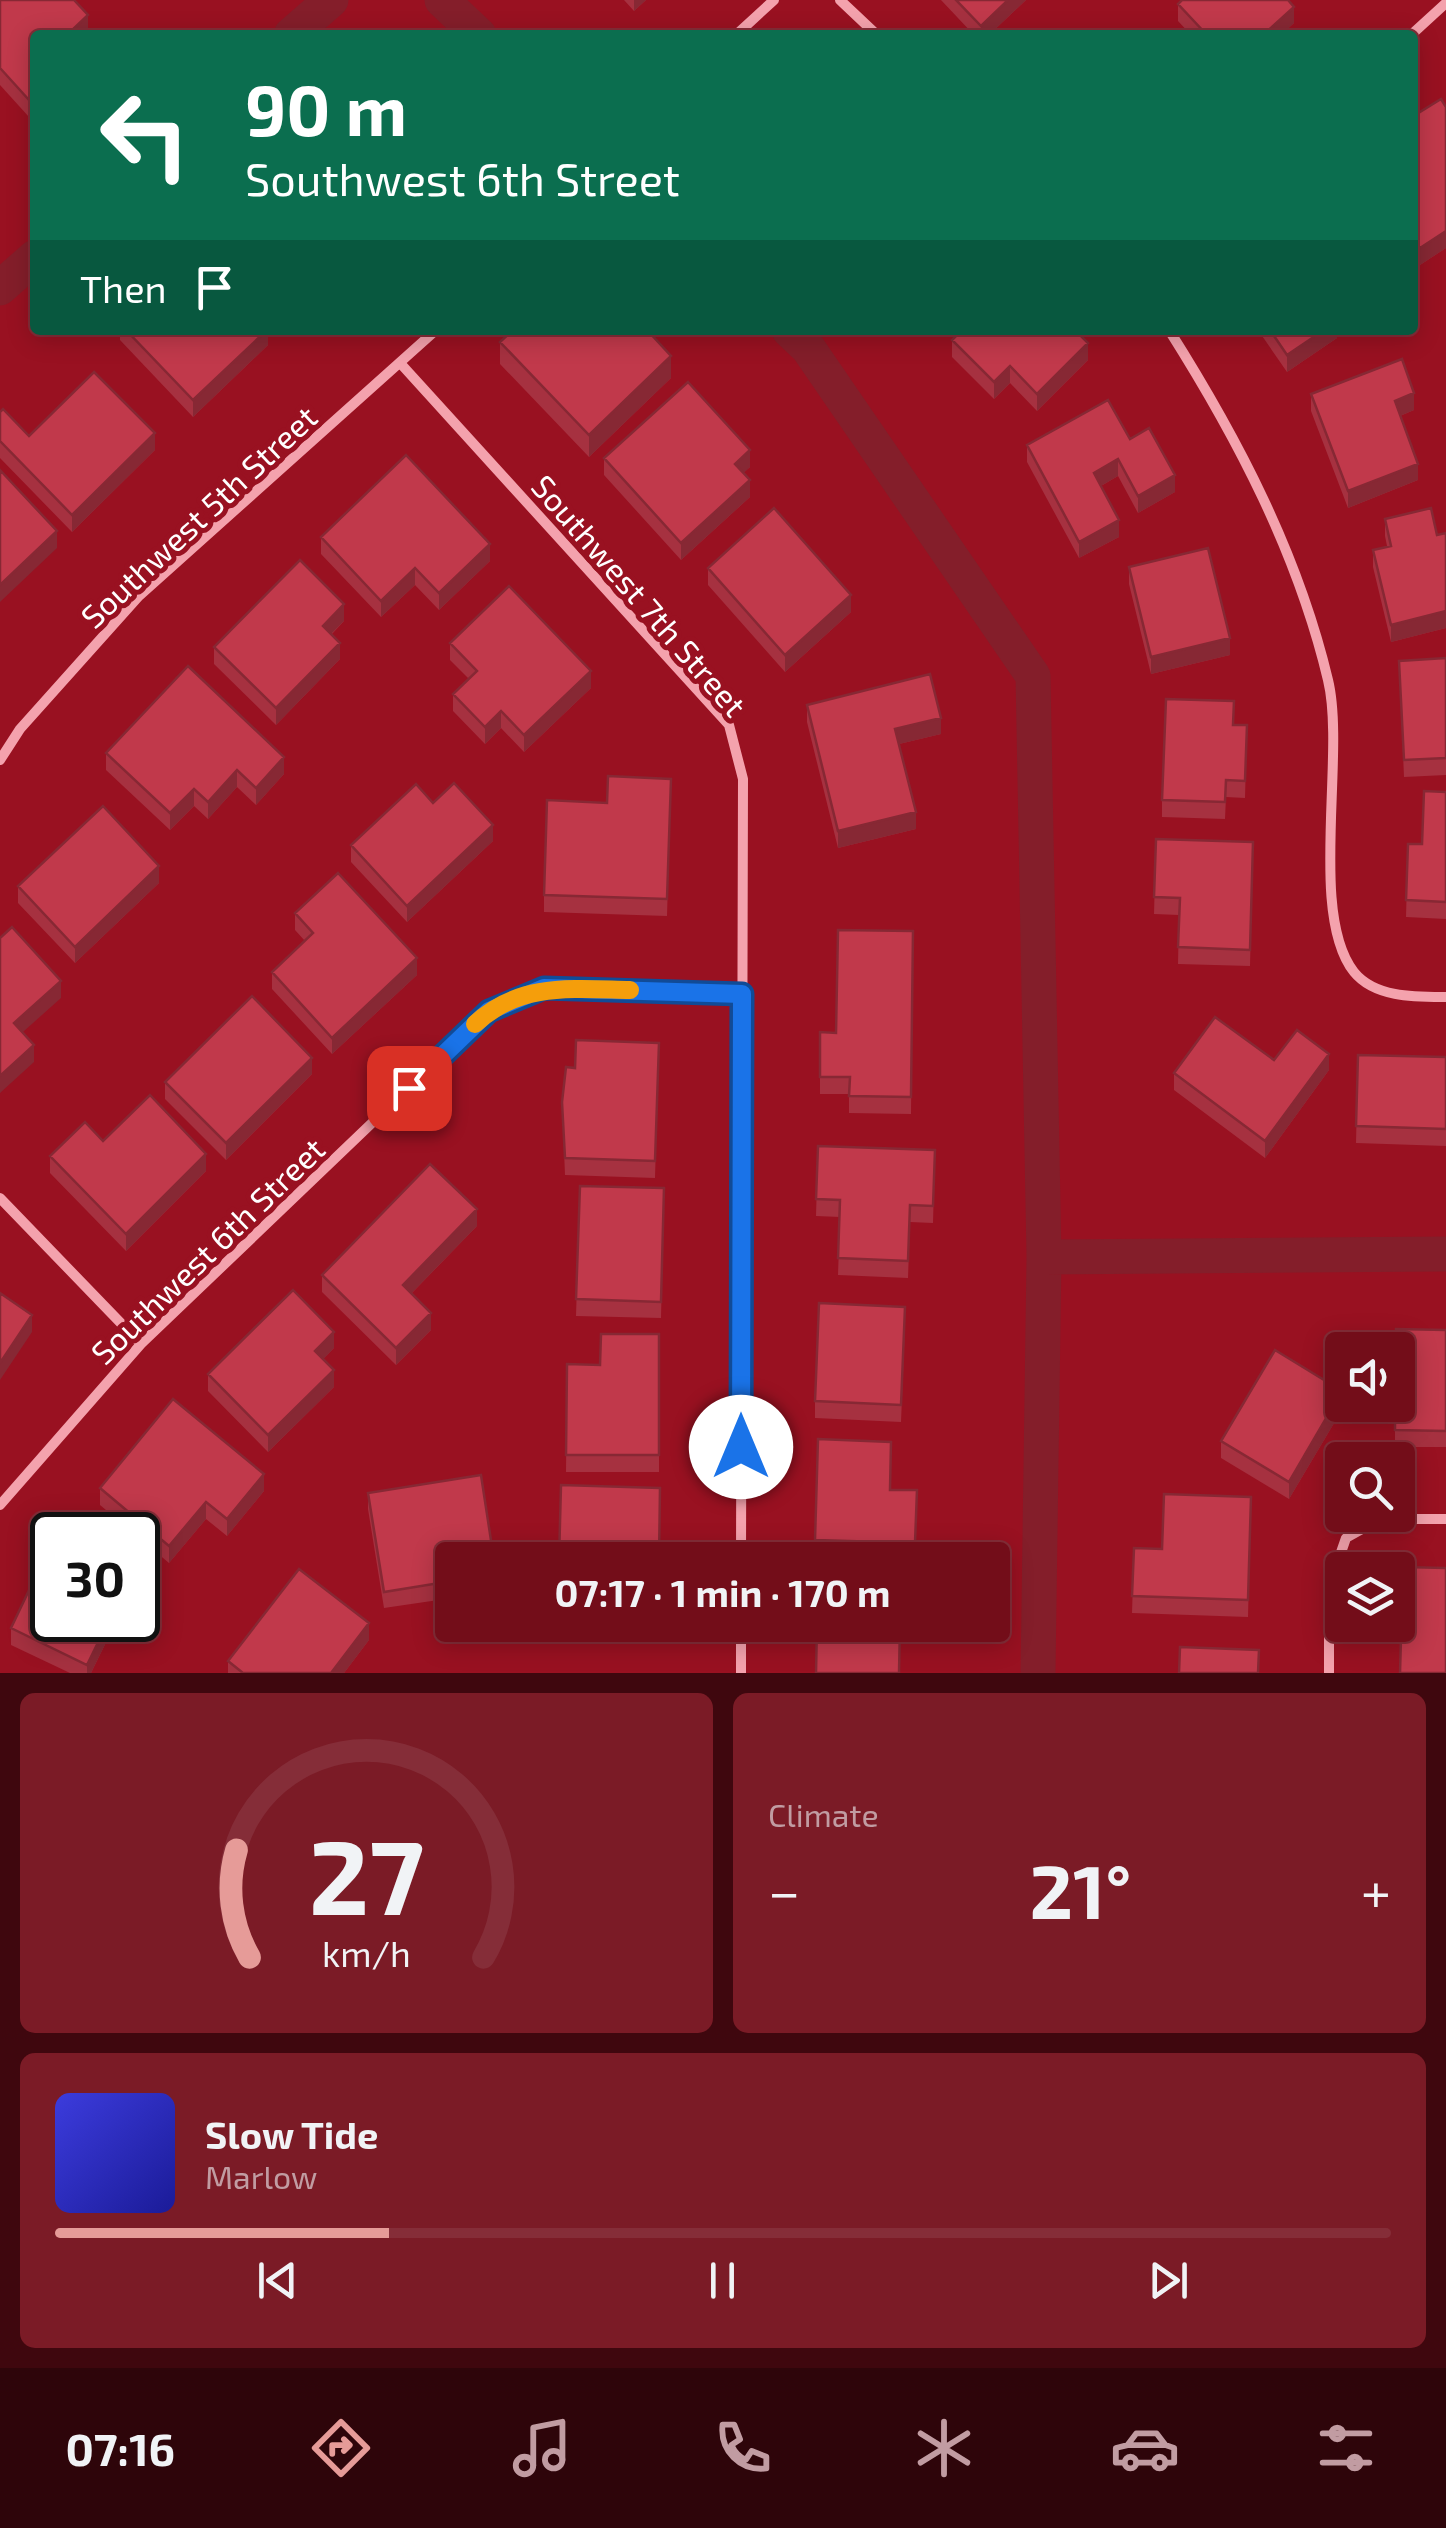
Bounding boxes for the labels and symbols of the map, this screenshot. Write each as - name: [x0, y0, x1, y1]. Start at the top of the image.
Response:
- street label: Southwest 5th Street: [72, 397, 324, 635]
- street label: Southwest 7th Street: [525, 467, 755, 723]
- pin: [367, 1046, 452, 1131]
- street label: Southwest 6th Street: [83, 1129, 331, 1371]
- position arrow: [689, 1395, 793, 1499]
- speed limit sign: 30: [30, 1512, 160, 1642]

